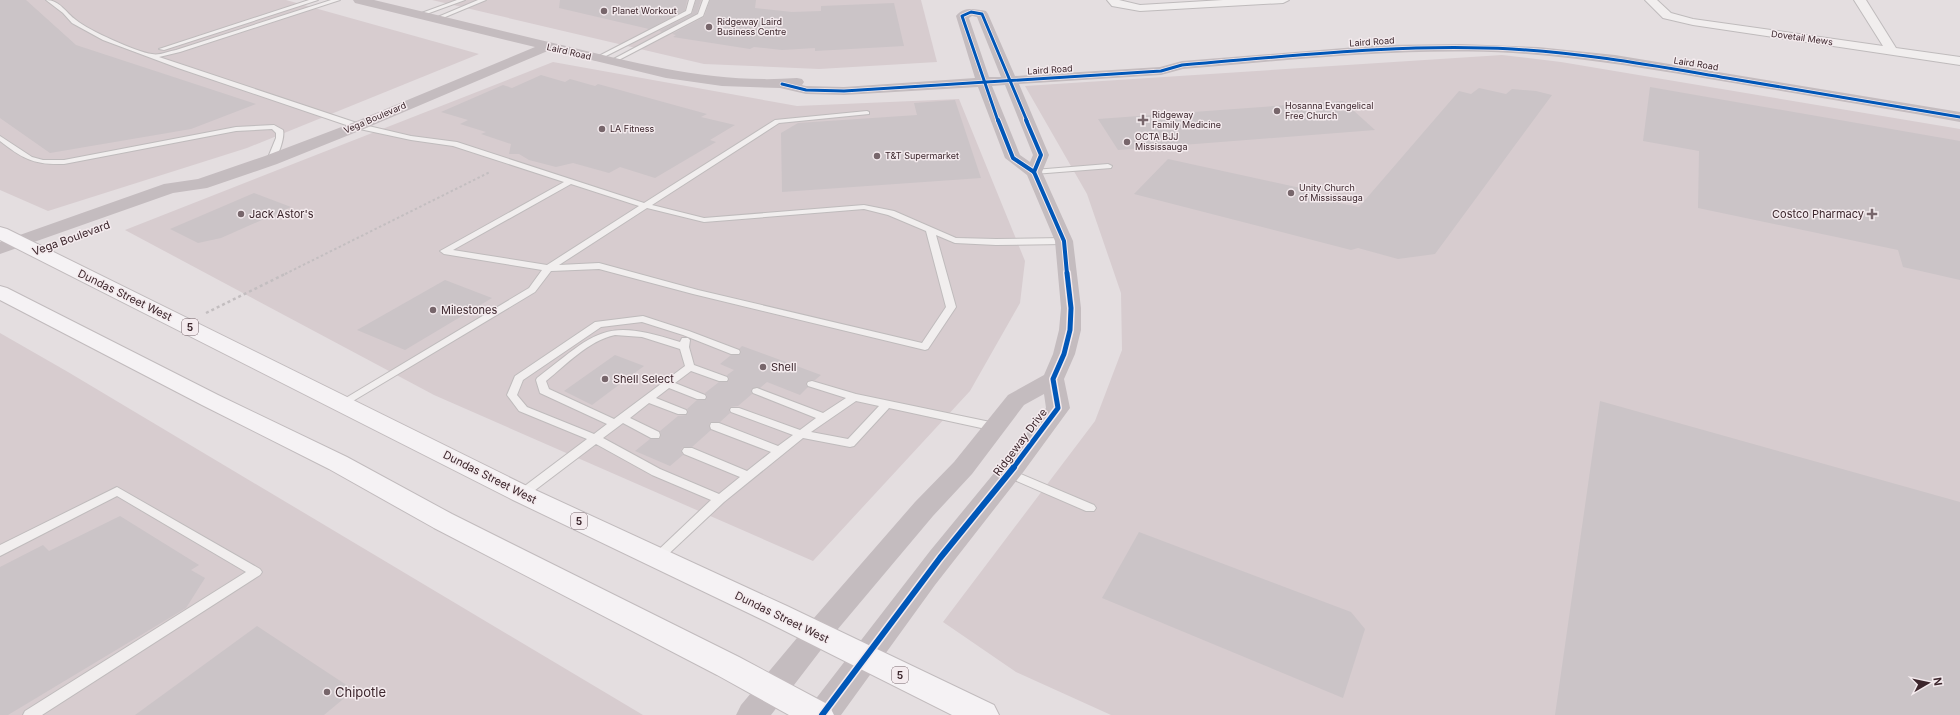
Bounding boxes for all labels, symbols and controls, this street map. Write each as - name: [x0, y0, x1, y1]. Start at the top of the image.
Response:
- place label: Planet Workout: [612, 5, 677, 16]
- marker: Planet Workout: [599, 6, 609, 16]
- place label: Ridgeway Laird Business Centre: [717, 16, 786, 37]
- marker: Ridgeway Laird Business Centre: [704, 22, 714, 32]
- street label: Dovetail Mews: [1771, 28, 1834, 47]
- street label: Laird Road: [1349, 34, 1395, 49]
- street label: Laird Road: [546, 41, 592, 62]
- street label: Laird Road: [1673, 55, 1719, 72]
- street label: Laird Road: [1027, 62, 1073, 77]
- street label: Vega Boulevard: [342, 99, 408, 136]
- place label: Hosanna Evangelical Free Church: [1285, 100, 1374, 121]
- marker: Hosanna Evangelical Free Church: [1272, 106, 1282, 116]
- place label: Ridgeway Family Medicine: [1152, 109, 1221, 130]
- marker: Ridgeway Family Medicine: [1137, 114, 1149, 126]
- place label: LA Fitness: [610, 123, 655, 134]
- marker: LA Fitness: [597, 124, 607, 134]
- place label: OCTA BJJ Mississauga: [1135, 131, 1187, 152]
- marker: OCTA BJJ Mississauga: [1122, 137, 1132, 147]
- place label: T&T Supermarket: [885, 150, 959, 161]
- marker: T&T Supermarket: [872, 151, 882, 161]
- place label: Unity Church of Mississauga: [1299, 182, 1363, 203]
- marker: Unity Church of Mississauga: [1286, 188, 1296, 198]
- place label: Jack Astor's: [249, 207, 314, 221]
- place label: Costco Pharmacy: [1772, 207, 1864, 221]
- marker: Jack Astor's: [236, 209, 246, 219]
- marker: Costco Pharmacy: [1867, 209, 1877, 219]
- street label: Vega Boulevard: [30, 217, 112, 259]
- street label: Dundas Street West: [76, 266, 175, 324]
- place label: Milestones: [441, 303, 497, 317]
- marker: Milestones: [428, 305, 438, 315]
- road number: 5: [182, 319, 198, 335]
- place label: Shell: [771, 360, 796, 374]
- marker: Shell: [758, 362, 768, 372]
- place label: Shell Select: [613, 372, 674, 386]
- marker: Shell Select: [600, 374, 610, 384]
- street label: Ridgeway Drive: [990, 405, 1050, 479]
- street label: Dundas Street West: [441, 447, 539, 507]
- road number: 5: [571, 513, 587, 529]
- street label: Dundas Street West: [733, 588, 832, 646]
- north arrow: [1908, 663, 1948, 703]
- road number: 5: [892, 667, 908, 683]
- text: N: [1930, 676, 1945, 687]
- place label: Chipotle: [335, 684, 386, 700]
- marker: Chipotle: [322, 687, 332, 697]

